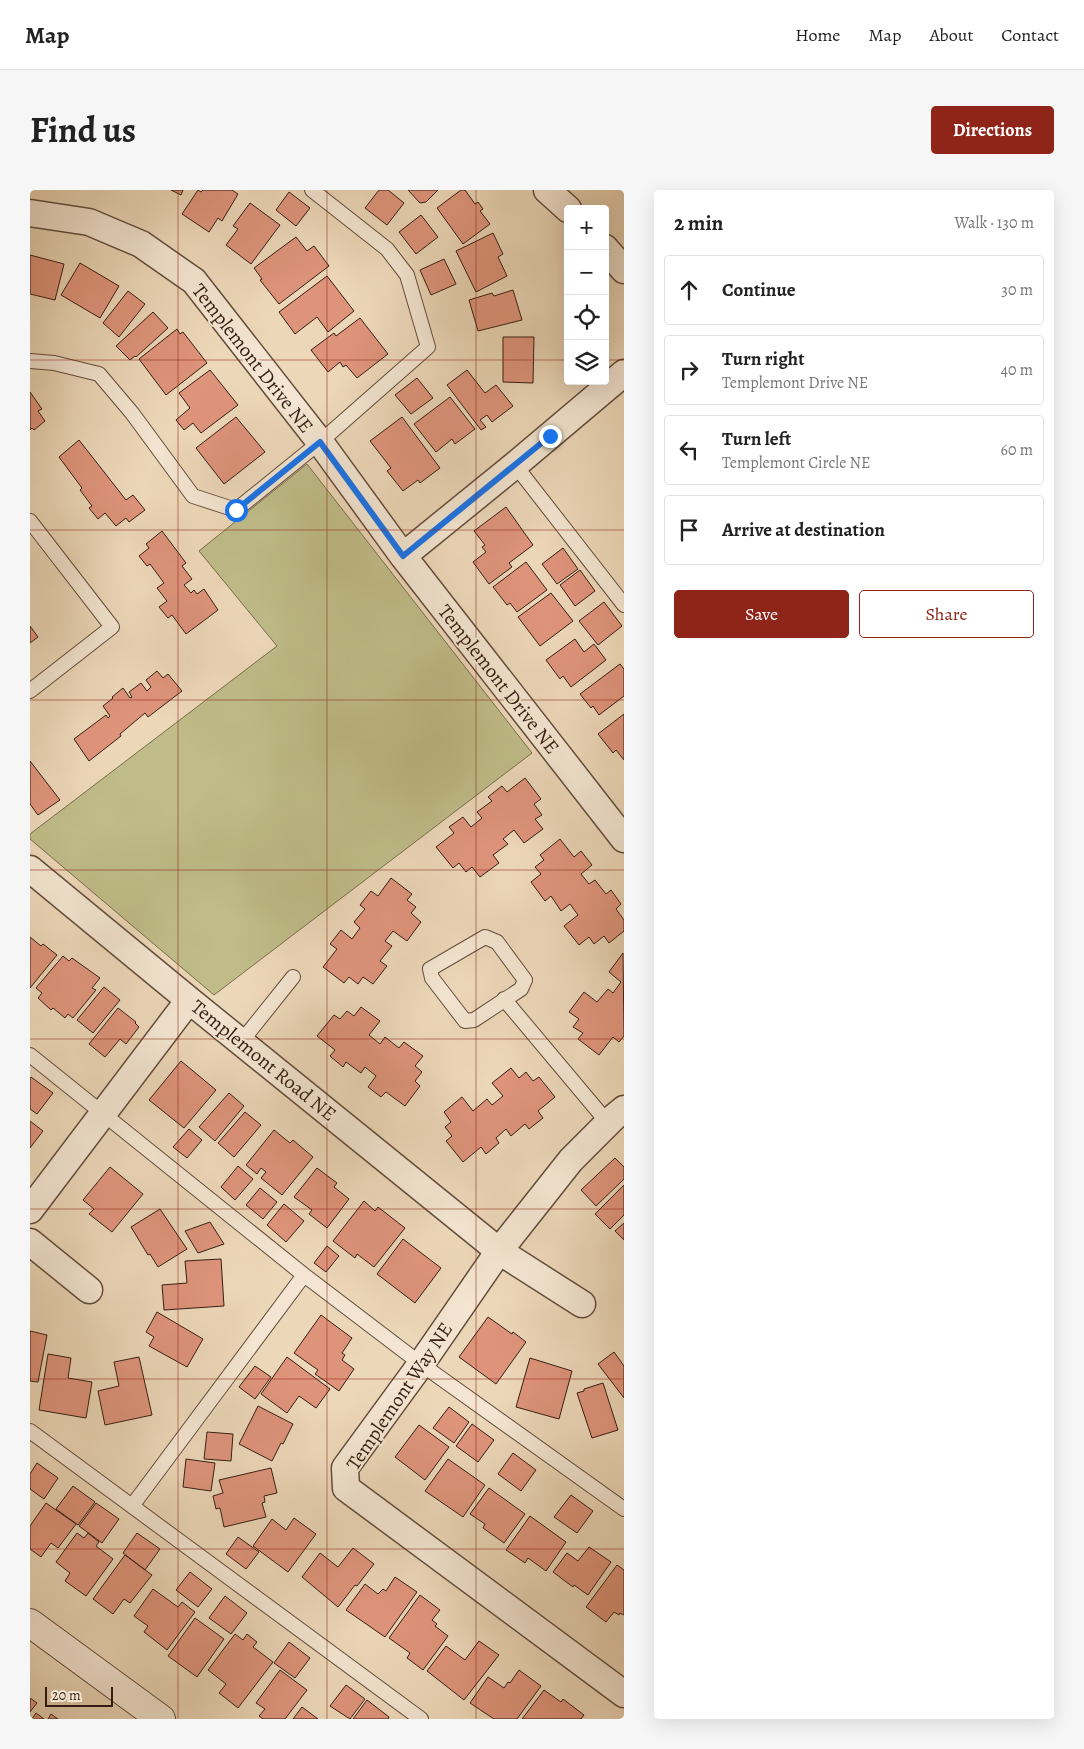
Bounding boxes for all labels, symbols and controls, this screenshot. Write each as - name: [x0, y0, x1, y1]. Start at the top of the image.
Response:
- text: Map: [25, 19, 69, 51]
- text: Home: [795, 23, 840, 47]
- text: Map: [868, 23, 901, 47]
- text: About: [929, 23, 973, 47]
- text: Contact: [1001, 23, 1059, 47]
- text: Find us: [30, 106, 136, 154]
- button: Directions: [931, 106, 1054, 154]
- map controls: [564, 205, 609, 385]
- button: +: [564, 205, 609, 250]
- text: 2 min: [674, 209, 723, 237]
- text: Walk · 130 m: [954, 212, 1034, 234]
- button: −: [564, 250, 609, 295]
- icon: ahead: [675, 276, 703, 304]
- text: Continue: [722, 277, 796, 303]
- street label: Templemont Drive NE: [186, 278, 320, 439]
- text: 30 m: [1001, 279, 1033, 301]
- button: locate: [564, 295, 609, 340]
- button: layers: [564, 340, 609, 385]
- text: Turn right: [722, 346, 804, 372]
- icon: right: [675, 356, 703, 384]
- text: 40 m: [1001, 359, 1033, 381]
- text: Templemont Drive NE: [722, 372, 868, 394]
- route end: [539, 425, 562, 448]
- text: Turn left: [722, 426, 791, 452]
- icon: left: [675, 436, 703, 464]
- text: 60 m: [1001, 439, 1033, 461]
- text: Templemont Circle NE: [722, 452, 870, 474]
- route start: [225, 499, 248, 522]
- icon: arrive: [675, 516, 703, 544]
- text: Arrive at destination: [722, 517, 885, 543]
- button: Save: [674, 590, 849, 638]
- button: Share: [859, 590, 1034, 638]
- street label: Templemont Drive NE: [432, 599, 566, 760]
- street label: Templemont Road NE: [185, 993, 342, 1127]
- street label: Templemont Way NE: [340, 1317, 459, 1476]
- scale bar: [45, 1684, 112, 1707]
- text: 20 m: [52, 1686, 81, 1705]

